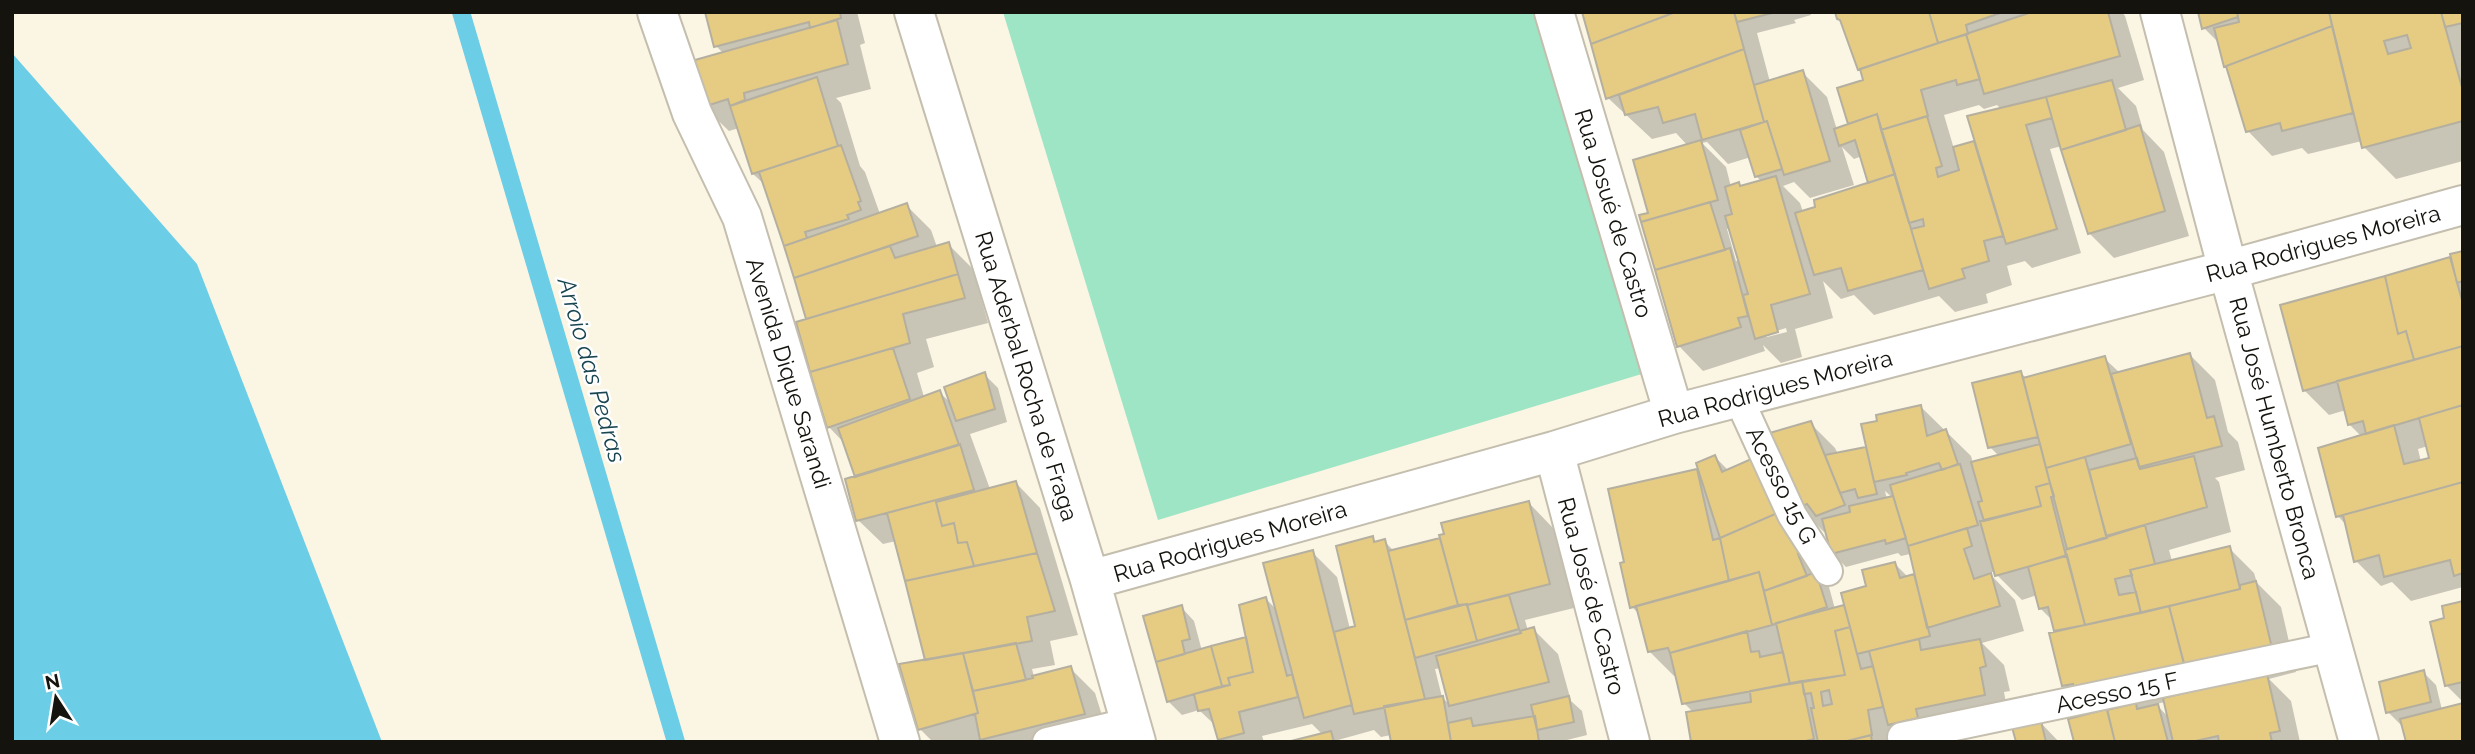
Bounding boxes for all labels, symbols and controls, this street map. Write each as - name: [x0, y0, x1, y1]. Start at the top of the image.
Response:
- street label: Rua Josué de Castro: [1569, 105, 1659, 321]
- street label: Rua Rodrigues Moreira: [2203, 199, 2443, 287]
- street label: Rua Aderbal Rocha de Fraga: [970, 228, 1084, 524]
- street label: Avenida Dique Sarandi: [741, 254, 837, 492]
- water label: Arroio das Pedras: [551, 272, 632, 466]
- street label: Rua José Humberto Bronca: [2224, 294, 2326, 582]
- street label: Rua Rodrigues Moreira: [1655, 344, 1895, 432]
- street label: Acesso 15 G: [1741, 422, 1823, 548]
- street label: Rua José de Castro: [1553, 494, 1631, 698]
- street label: Rua Rodrigues Moreira: [1110, 495, 1350, 587]
- north arrow: [21, 663, 91, 733]
- street label: Acesso 15 F: [2053, 666, 2181, 718]
- text: N: [43, 669, 62, 694]

